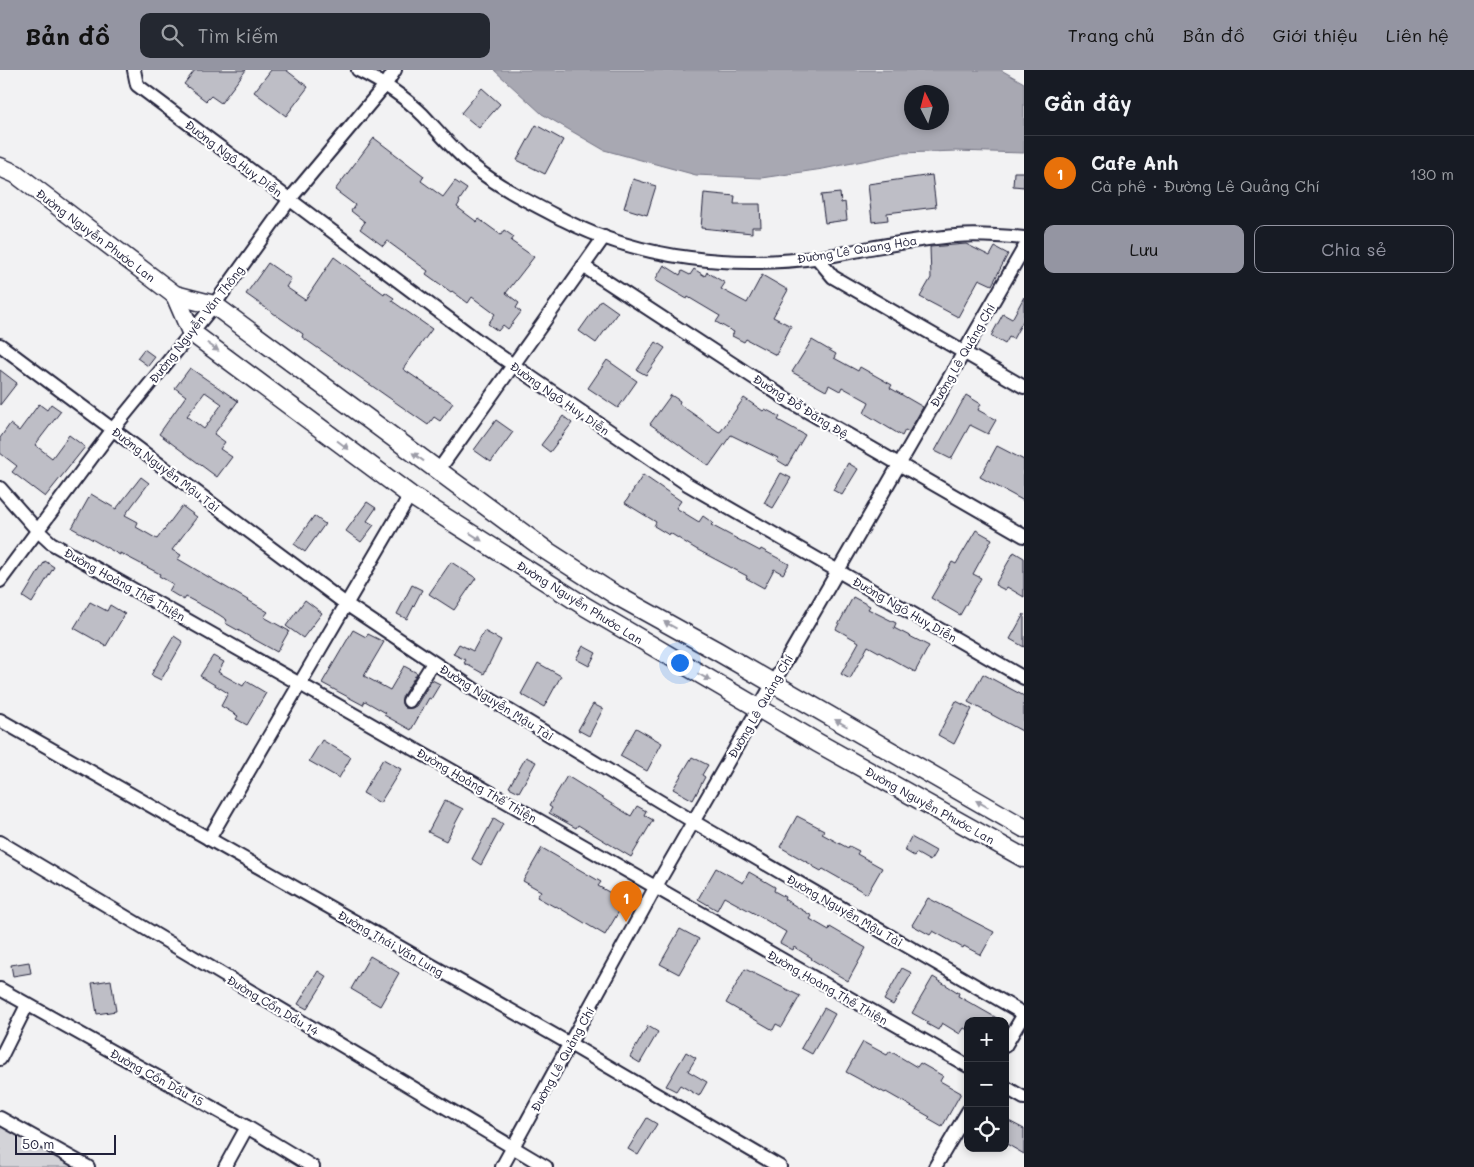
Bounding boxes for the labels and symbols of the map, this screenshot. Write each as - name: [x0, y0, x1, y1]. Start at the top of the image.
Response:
- north arrow: [904, 85, 949, 130]
- street label: Đường Ngô Huy Diễn: [182, 116, 286, 200]
- street label: Đường Nguyễn Phước Lan: [33, 185, 159, 285]
- street label: Đường Lê Quang Hòa: [796, 232, 918, 266]
- street label: Đường Nguyễn Văn Thông: [145, 262, 247, 386]
- street label: Đường Lê Quảng Chí: [926, 300, 998, 410]
- one-way arrow: [206, 342, 220, 352]
- street label: Đường Ngô Huy Diễn: [507, 358, 613, 438]
- street label: Đường Đỗ Đăng Đệ: [751, 370, 851, 442]
- street label: Đường Nguyễn Mậu Tài: [109, 423, 223, 515]
- one-way arrow: [336, 439, 349, 450]
- one-way arrow: [411, 452, 425, 462]
- one-way arrow: [470, 532, 483, 542]
- street label: Đường Hoàng Thế Thiện: [62, 544, 188, 624]
- street label: Đường Nguyễn Phước Lan: [514, 557, 646, 647]
- street label: Đường Ngô Huy Diễn: [850, 573, 960, 645]
- one-way arrow: [663, 620, 676, 629]
- your location: [667, 650, 693, 676]
- street label: Đường Lê Quảng Chí: [724, 651, 796, 761]
- street label: Đường Nguyễn Mậu Tài: [437, 660, 557, 744]
- one-way arrow: [697, 673, 712, 681]
- one-way arrow: [834, 718, 847, 727]
- street label: Đường Hoàng Thế Thiện: [414, 744, 540, 826]
- street label: Đường Nguyễn Phước Lan: [863, 763, 997, 847]
- one-way arrow: [975, 799, 988, 808]
- street label: Đường Nguyễn Mậu Tài: [784, 870, 906, 950]
- pin: 1: [610, 881, 642, 922]
- street label: Đường Thái Văn Lung: [335, 906, 447, 980]
- street label: Đường Hoàng Thế Thiện: [765, 946, 891, 1028]
- street label: Đường Cồn Dầu 14: [224, 971, 322, 1039]
- street label: Đường Lê Quảng Chí: [527, 1004, 598, 1114]
- street label: Đường Cồn Dầu 15: [107, 1045, 207, 1109]
- scale bar: [15, 1132, 116, 1155]

